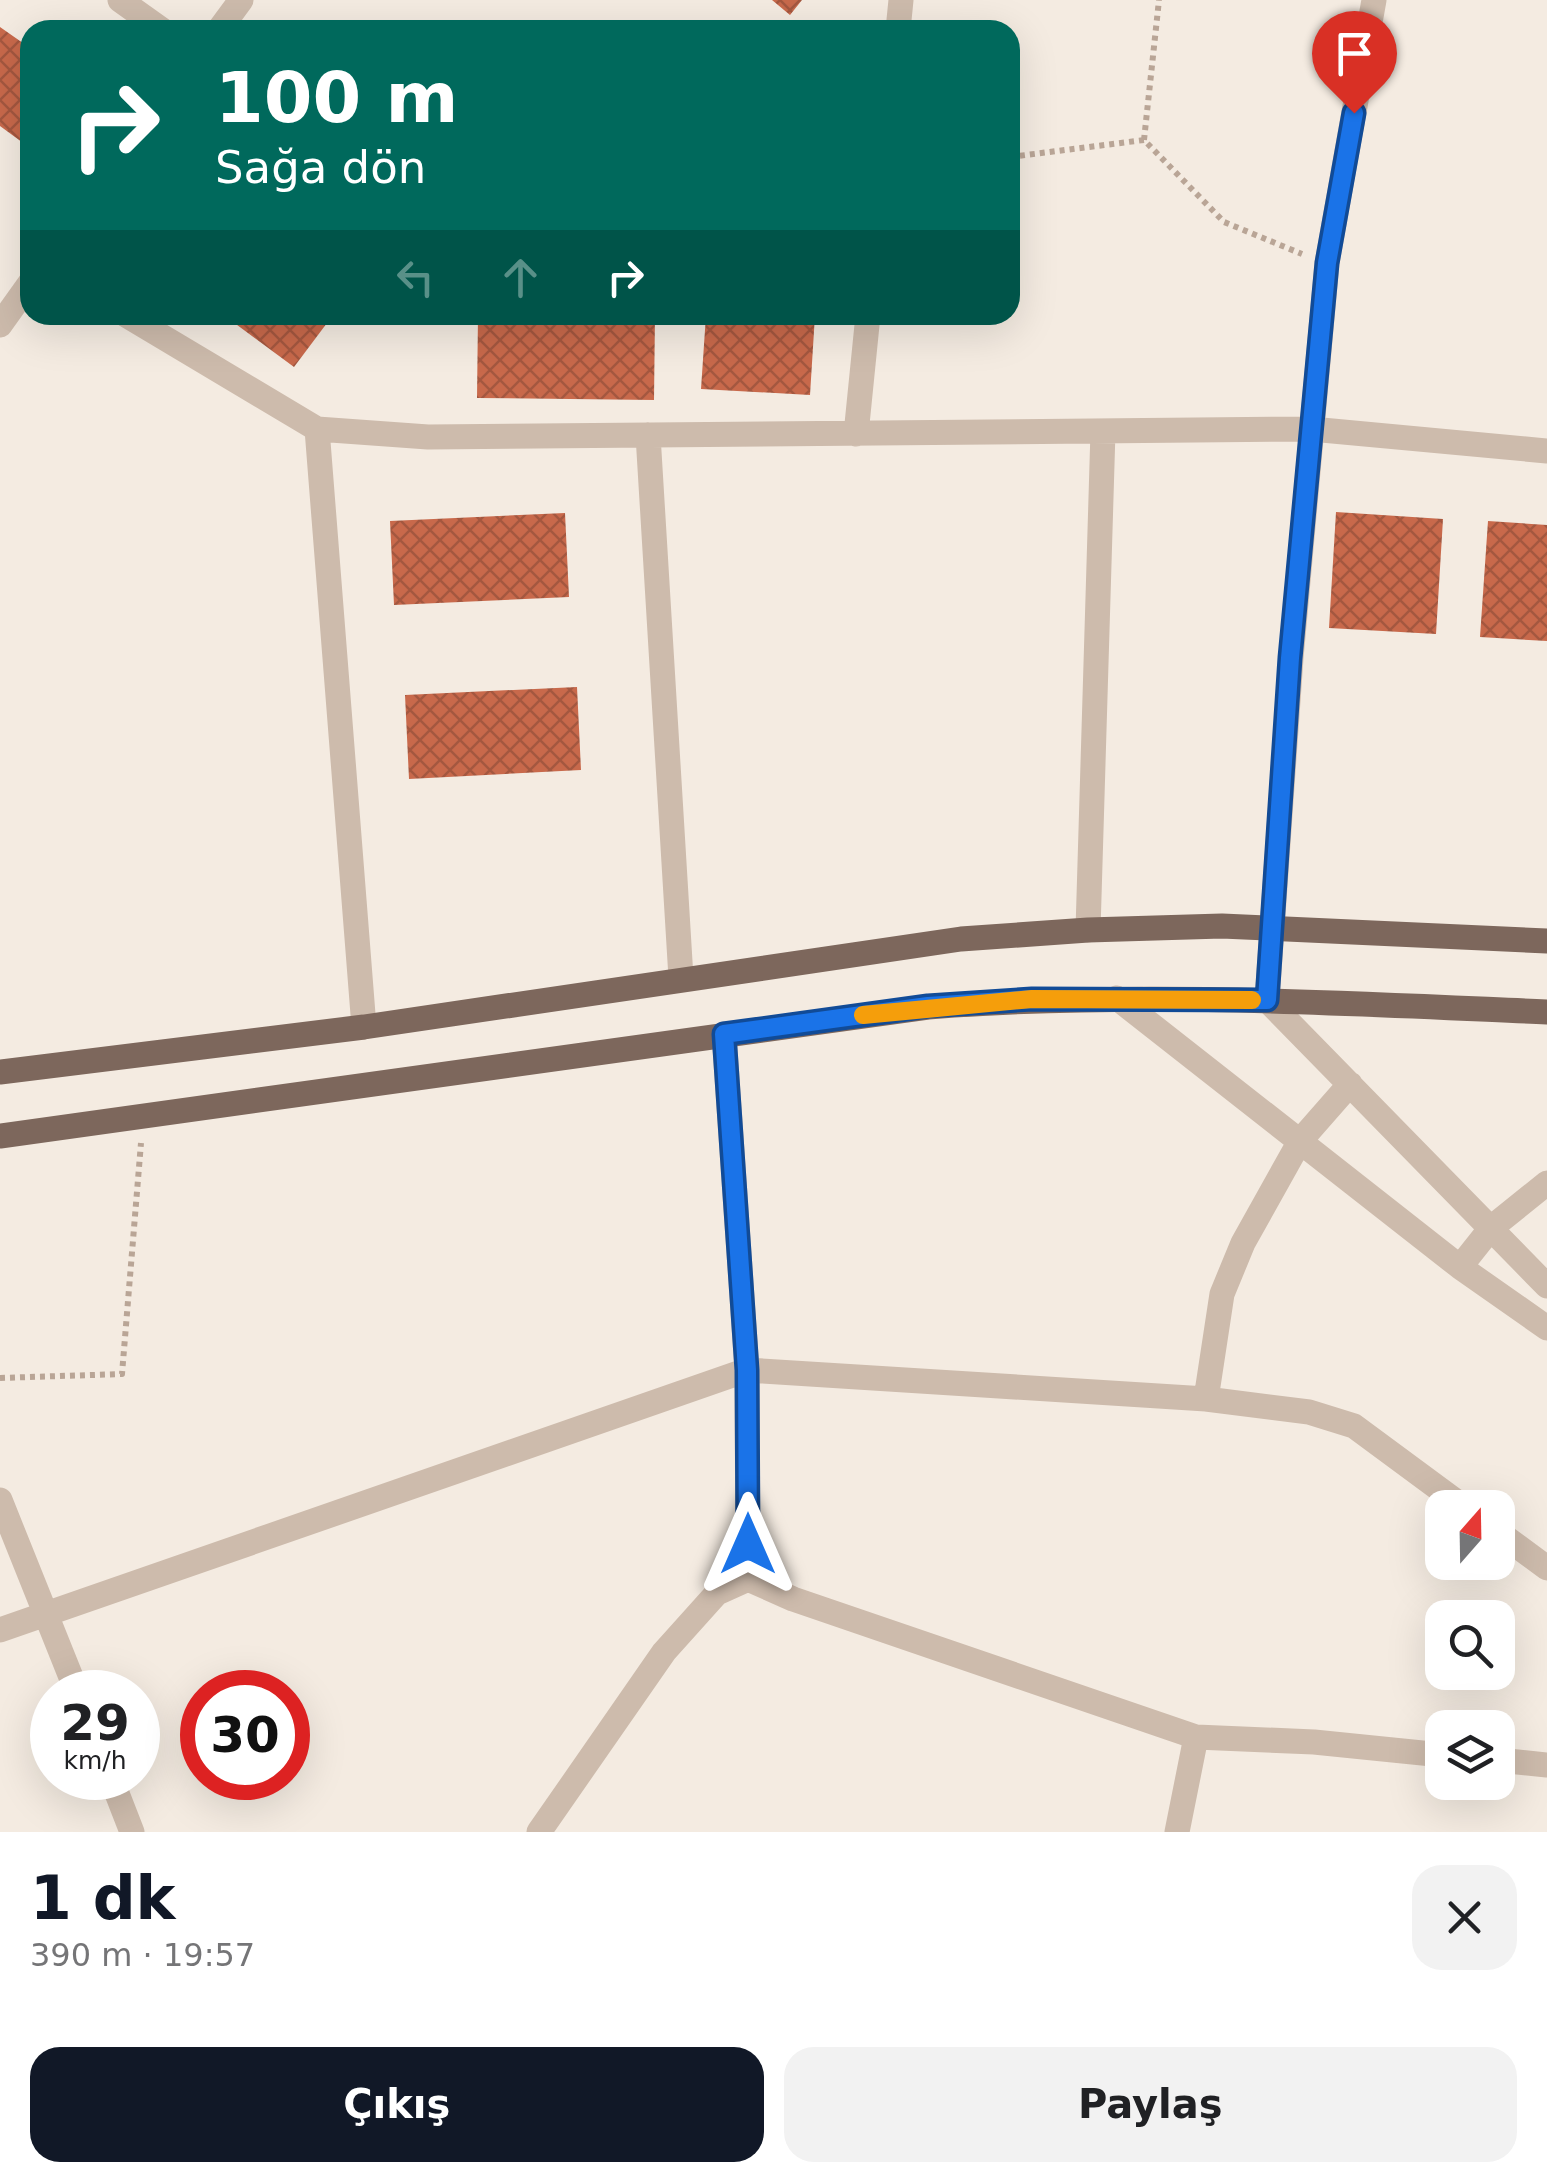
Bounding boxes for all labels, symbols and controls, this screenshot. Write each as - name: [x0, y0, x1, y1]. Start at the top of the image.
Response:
- pin: [1312, 11, 1397, 114]
- icon: arrive: [1327, 26, 1382, 81]
- text: 100 m: [215, 57, 458, 139]
- icon: right: [50, 60, 180, 190]
- text: Sağa dön: [215, 141, 426, 194]
- icon: left: [388, 250, 443, 305]
- icon: ahead: [493, 250, 548, 305]
- icon: right: [598, 250, 653, 305]
- north arrow: [1425, 1490, 1515, 1580]
- map controls: [1425, 1490, 1515, 1800]
- position arrow: [696, 1492, 800, 1596]
- button: search: [1425, 1600, 1515, 1690]
- speed limit sign: 30: [180, 1670, 310, 1800]
- text: 29: [60, 1694, 130, 1752]
- button: layers: [1425, 1710, 1515, 1800]
- text: km/h: [63, 1746, 127, 1775]
- text: 1 dk: [30, 1863, 176, 1933]
- button: close: [1412, 1865, 1517, 1970]
- text: 390 m · 19:57: [30, 1936, 255, 1974]
- button: Çıkış: [30, 2047, 764, 2162]
- button: Paylaş: [784, 2047, 1517, 2162]

